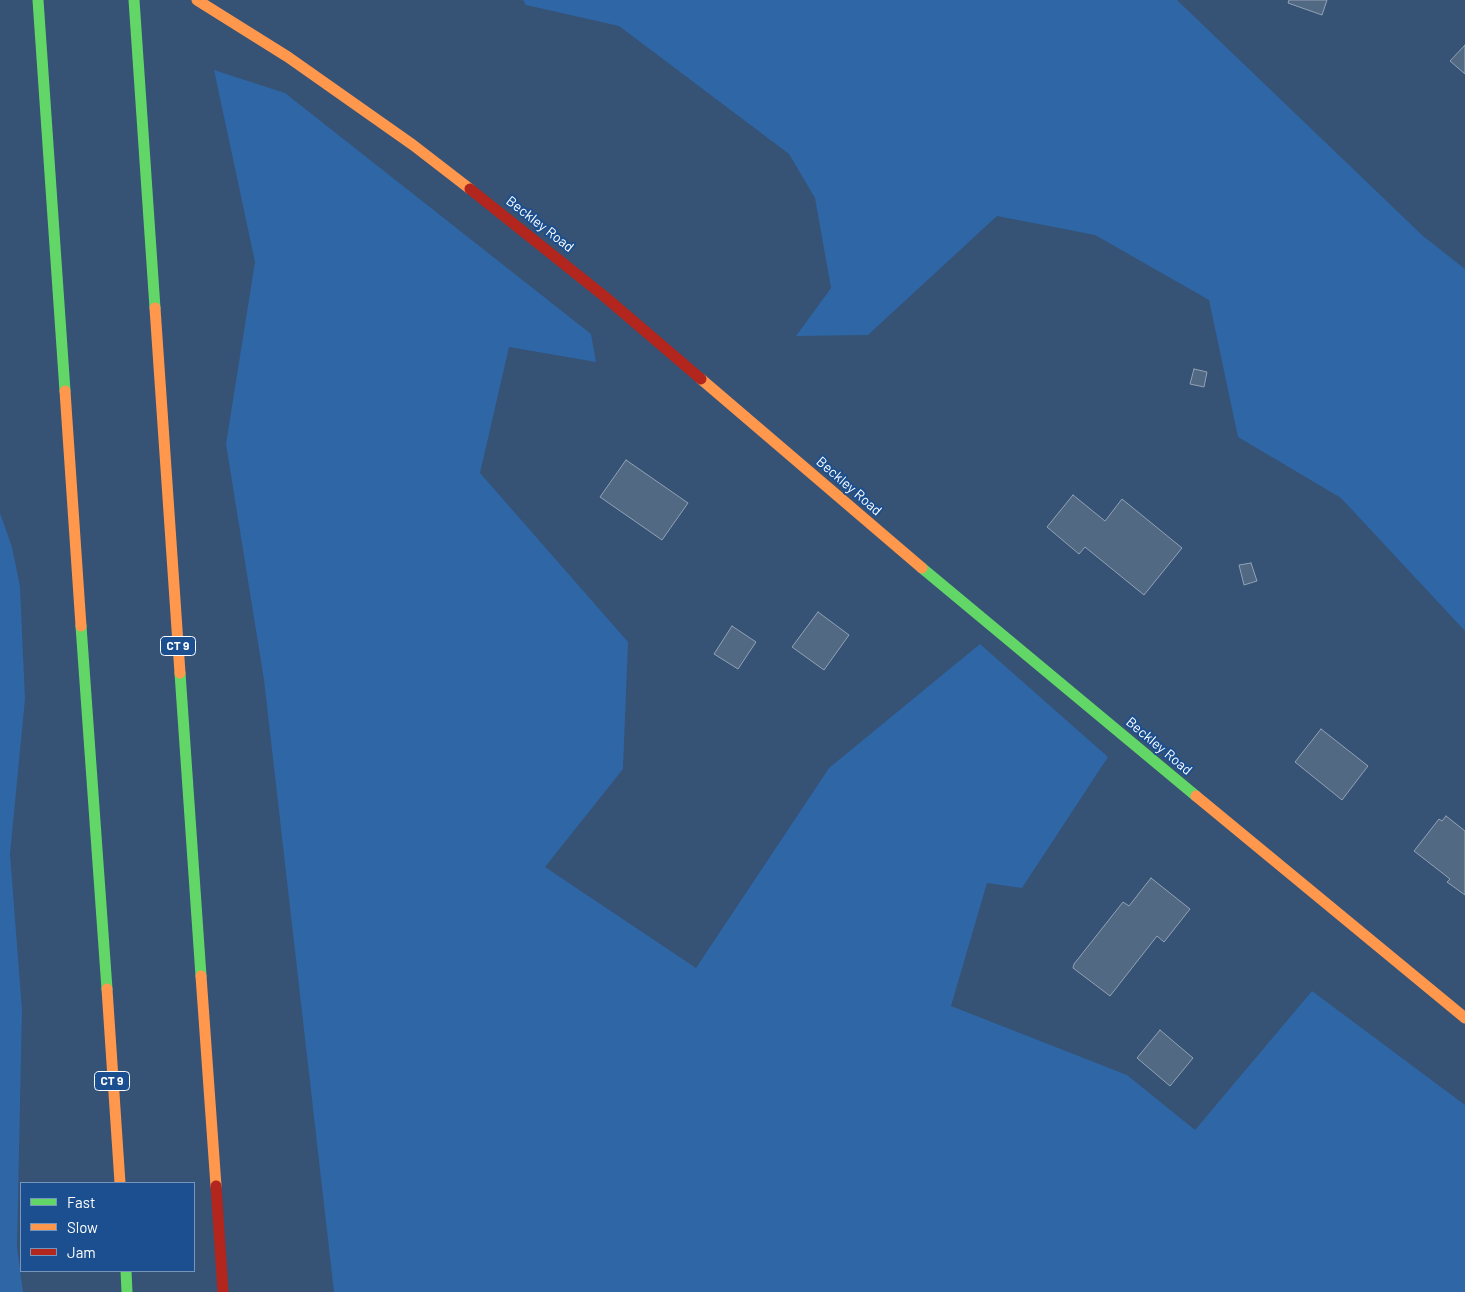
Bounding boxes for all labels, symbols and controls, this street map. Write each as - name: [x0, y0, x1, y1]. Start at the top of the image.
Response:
- street label: Beckley Road: [503, 192, 577, 256]
- street label: Beckley Road: [813, 453, 885, 519]
- road number: CT 9: [160, 636, 196, 656]
- street label: Beckley Road: [1122, 713, 1196, 779]
- road number: CT 9: [94, 1072, 130, 1090]
- legend: [20, 1182, 195, 1272]
- text: Fast: [67, 1193, 95, 1211]
- text: Slow: [67, 1218, 98, 1236]
- text: Jam: [67, 1243, 96, 1261]

